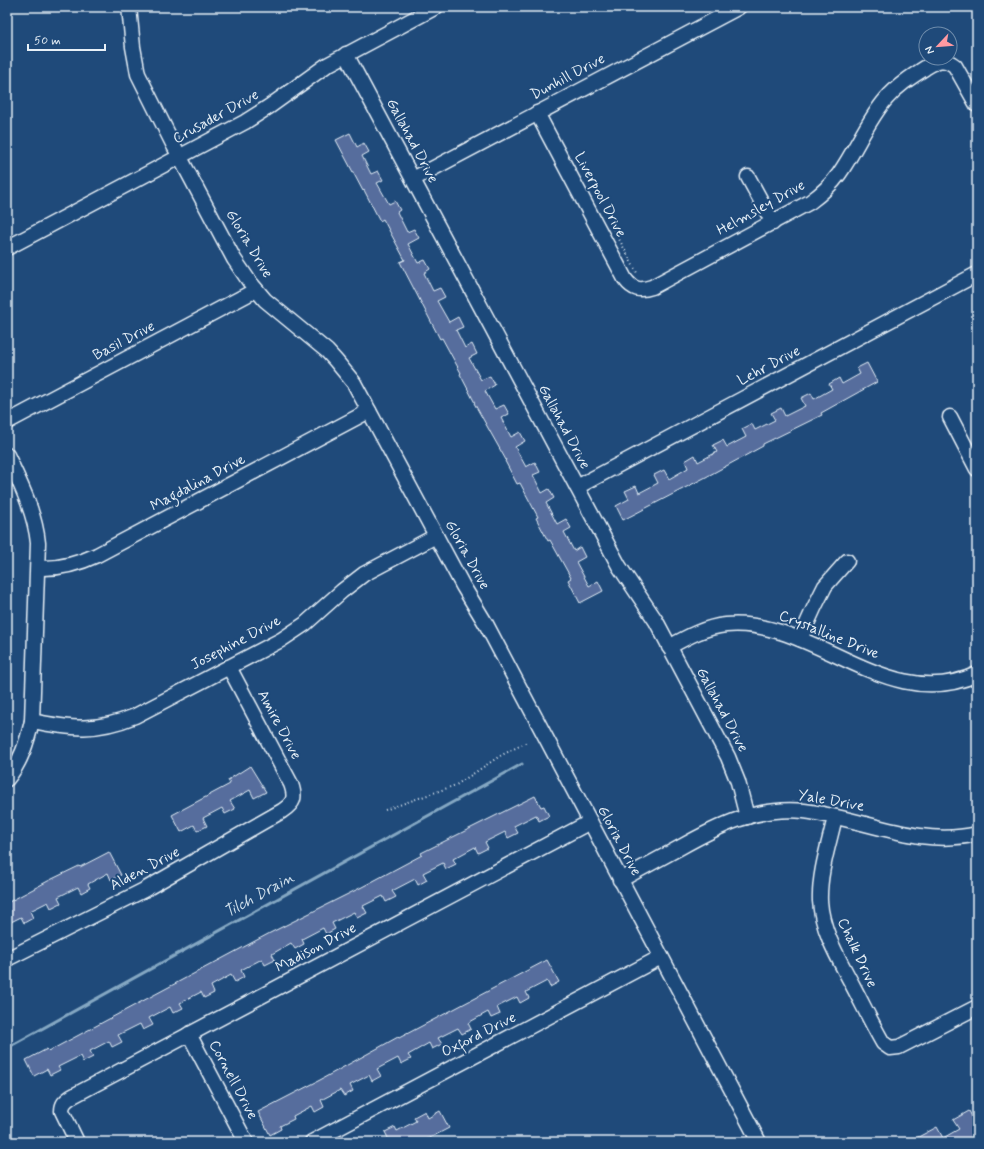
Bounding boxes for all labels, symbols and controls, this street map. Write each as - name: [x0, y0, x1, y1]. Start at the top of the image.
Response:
- scale bar: [28, 26, 105, 52]
- north arrow: [918, 26, 958, 66]
- text: 50 m: [34, 33, 61, 49]
- text: N: [922, 44, 938, 56]
- street label: Dunhill Drive: [527, 49, 609, 105]
- street label: Crusader Drive: [169, 85, 263, 149]
- street label: Gallahad Drive: [381, 95, 443, 187]
- street label: Liverpool Drive: [569, 149, 631, 241]
- street label: Helmsley Drive: [713, 175, 809, 241]
- street label: Gloria Drive: [221, 206, 277, 282]
- street label: Basil Drive: [90, 316, 159, 366]
- street label: Lehr Drive: [734, 341, 804, 391]
- street label: Gallahad Drive: [533, 381, 595, 473]
- street label: Magdalina Drive: [147, 450, 250, 517]
- street label: Gloria Drive: [440, 517, 494, 594]
- street label: Crystalline Drive: [776, 606, 882, 664]
- street label: Josephine Drive: [188, 611, 284, 675]
- street label: Gallahad Drive: [691, 664, 753, 756]
- street label: Amire Drive: [252, 687, 306, 764]
- street label: Yale Drive: [796, 785, 866, 817]
- street label: Gloria Drive: [592, 803, 646, 880]
- street label: Alden Drive: [106, 842, 184, 896]
- water label: Tilch Drain: [220, 867, 298, 923]
- street label: Chalk Drive: [832, 915, 882, 991]
- street label: Madison Drive: [272, 918, 360, 978]
- street label: Oxford Drive: [438, 1008, 521, 1064]
- street label: Cornell Drive: [204, 1037, 262, 1123]

